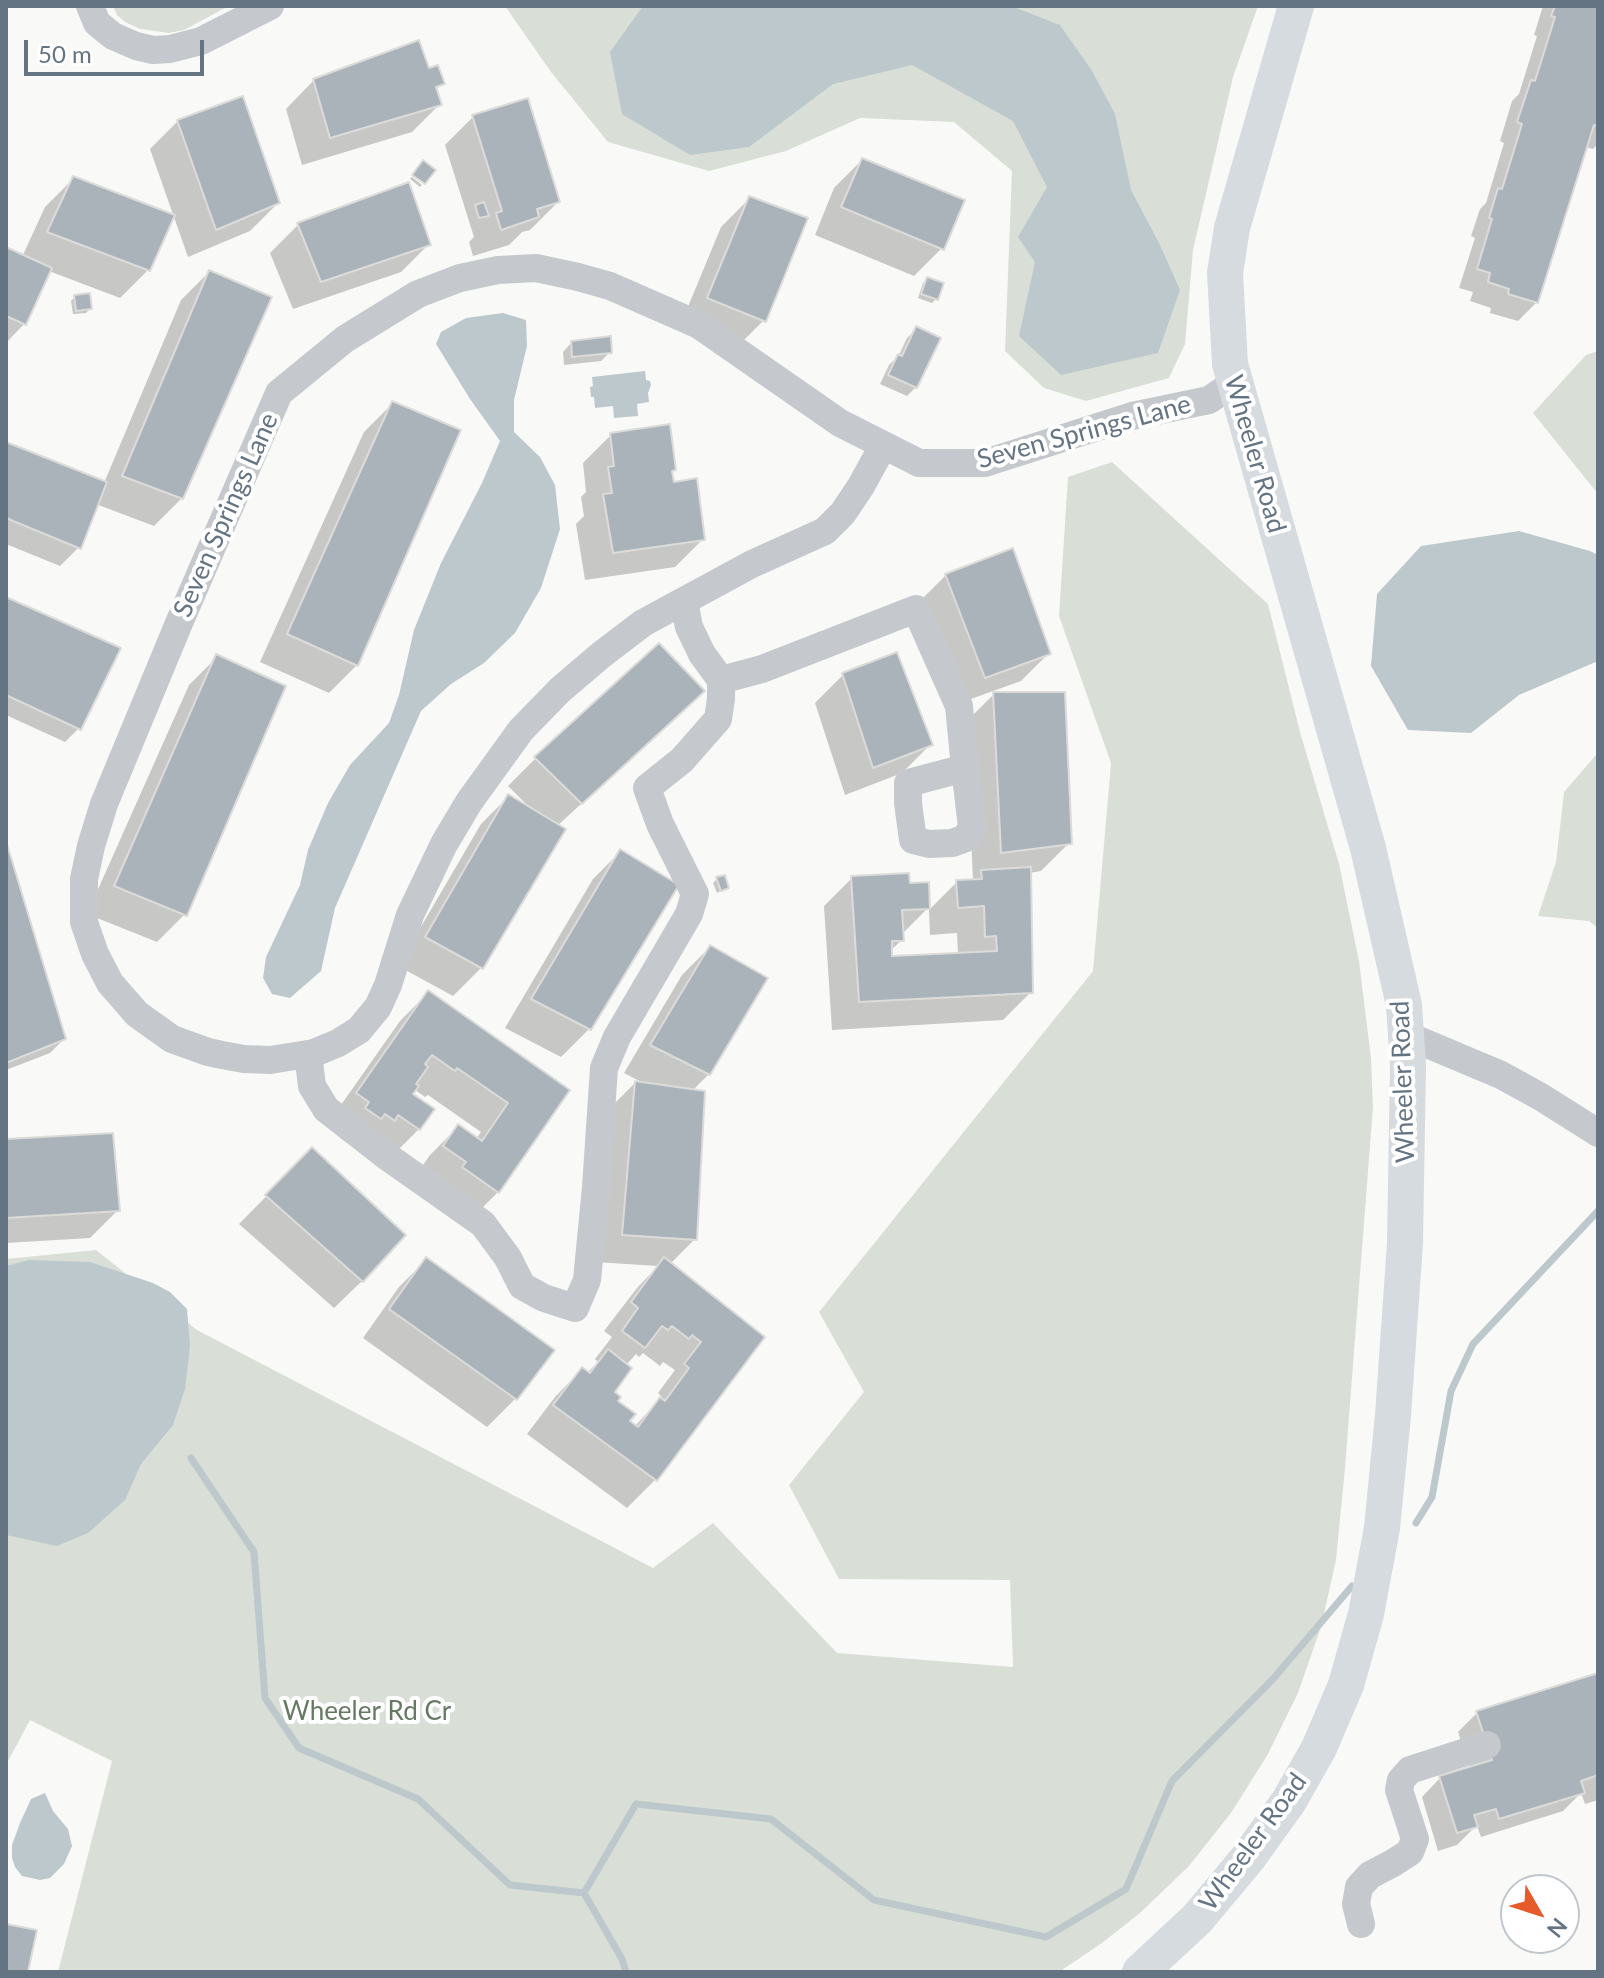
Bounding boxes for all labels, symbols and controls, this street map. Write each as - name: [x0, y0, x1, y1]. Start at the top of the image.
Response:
- scale bar: [28, 24, 208, 74]
- text: 50 m: [38, 39, 92, 68]
- street label: Wheeler Road: [1218, 372, 1292, 536]
- street label: Seven Springs Lane: [974, 388, 1194, 476]
- street label: Seven Springs Lane: [167, 408, 285, 622]
- street label: Wheeler Road: [1385, 1000, 1421, 1164]
- park label: Wheeler Rd Cr: [283, 1696, 451, 1728]
- street label: Wheeler Road: [1193, 1767, 1313, 1917]
- north arrow: [1500, 1874, 1580, 1954]
- text: N: [1542, 1913, 1573, 1943]

